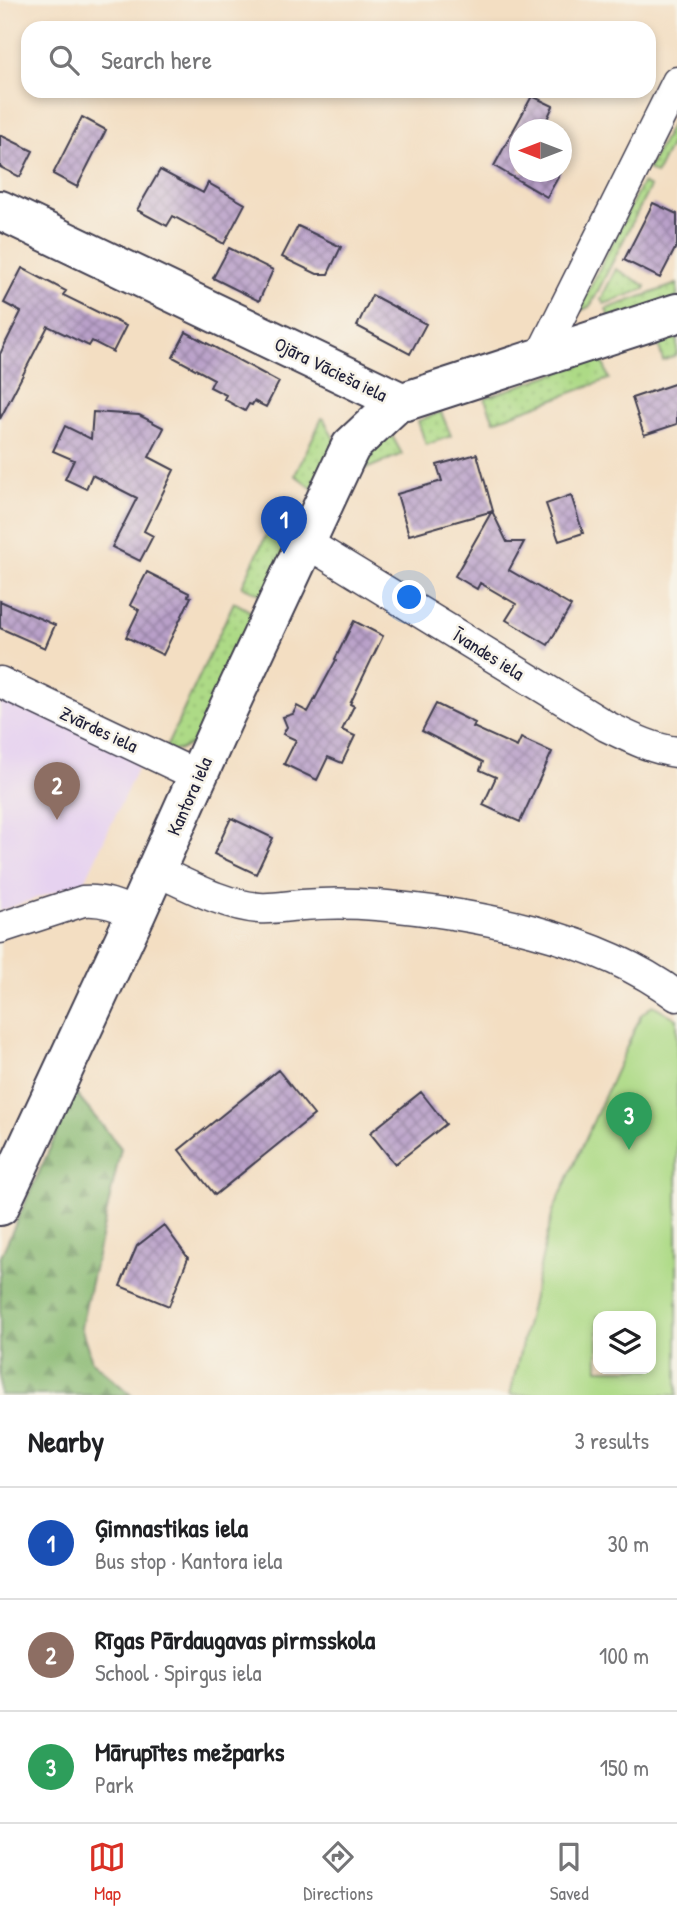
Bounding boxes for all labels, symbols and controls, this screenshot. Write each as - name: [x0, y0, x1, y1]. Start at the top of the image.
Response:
- search box: [21, 21, 656, 98]
- icon: search: [45, 41, 83, 79]
- text: Search here: [101, 42, 212, 77]
- north arrow: [509, 119, 572, 182]
- street label: Ojāra Vācieša iela: [270, 330, 392, 408]
- pin: 1: [261, 496, 307, 554]
- your location: [392, 580, 426, 614]
- street label: Īvandes iela: [448, 621, 530, 686]
- street label: Zvārdes iela: [56, 700, 143, 759]
- street label: Kantora iela: [160, 752, 218, 839]
- pin: 2: [34, 762, 80, 820]
- pin: 3: [606, 1092, 652, 1150]
- map controls: [593, 1311, 656, 1374]
- button: layers: [593, 1311, 656, 1374]
- text: Nearby: [28, 1421, 104, 1461]
- text: 3 results: [574, 1425, 649, 1456]
- text: Ģimnastikas iela: [95, 1510, 248, 1545]
- text: 1: [47, 1528, 55, 1559]
- text: 30 m: [607, 1528, 649, 1559]
- text: Bus stop · Kantora iela: [95, 1545, 282, 1576]
- text: Rīgas Pārdaugavas pirmsskola: [95, 1622, 375, 1657]
- text: 2: [46, 1640, 56, 1671]
- text: 100 m: [599, 1640, 649, 1671]
- text: School · Spirgus iela: [95, 1657, 261, 1688]
- text: Mārupītes mežparks: [95, 1734, 285, 1769]
- text: 3: [46, 1752, 56, 1783]
- text: 150 m: [600, 1752, 649, 1783]
- text: Park: [95, 1769, 133, 1800]
- tab: Map: [88, 1838, 126, 1906]
- tab: Directions: [303, 1838, 373, 1906]
- tab: Saved: [550, 1838, 589, 1906]

